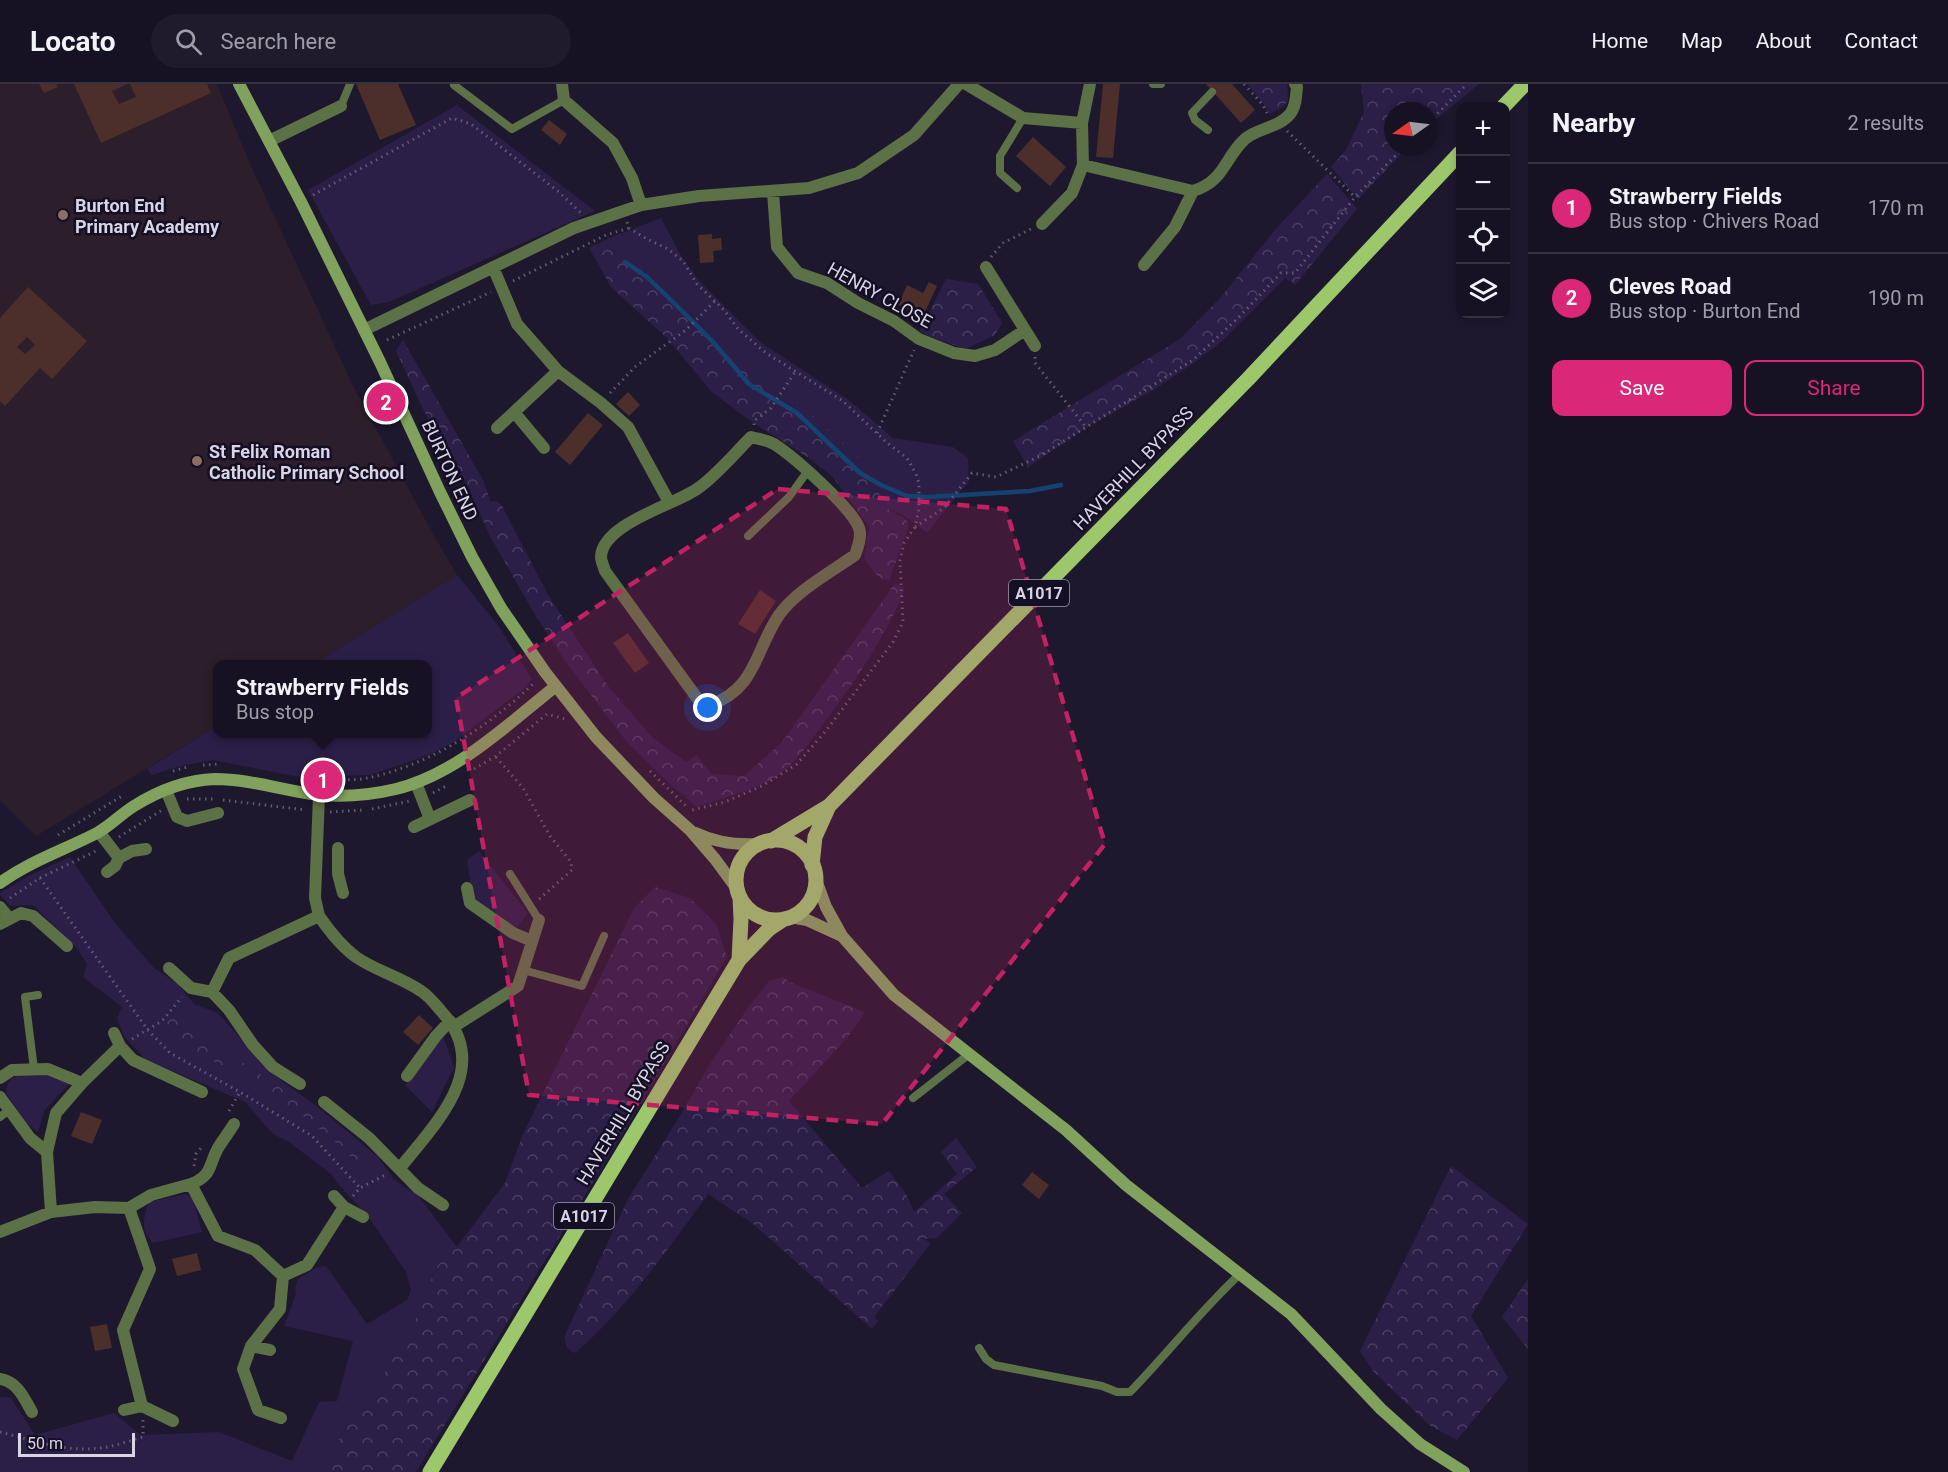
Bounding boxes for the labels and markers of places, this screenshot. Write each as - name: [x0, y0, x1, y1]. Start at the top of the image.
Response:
- place label: Burton End Primary Academy: [75, 195, 220, 237]
- marker: Burton End Primary Academy: [56, 208, 70, 222]
- pin: 2: [366, 380, 406, 424]
- place label: St Felix Roman Catholic Primary School: [209, 441, 404, 483]
- marker: St Felix Roman Catholic Primary School: [190, 454, 204, 468]
- pin: 1: [304, 758, 342, 802]

